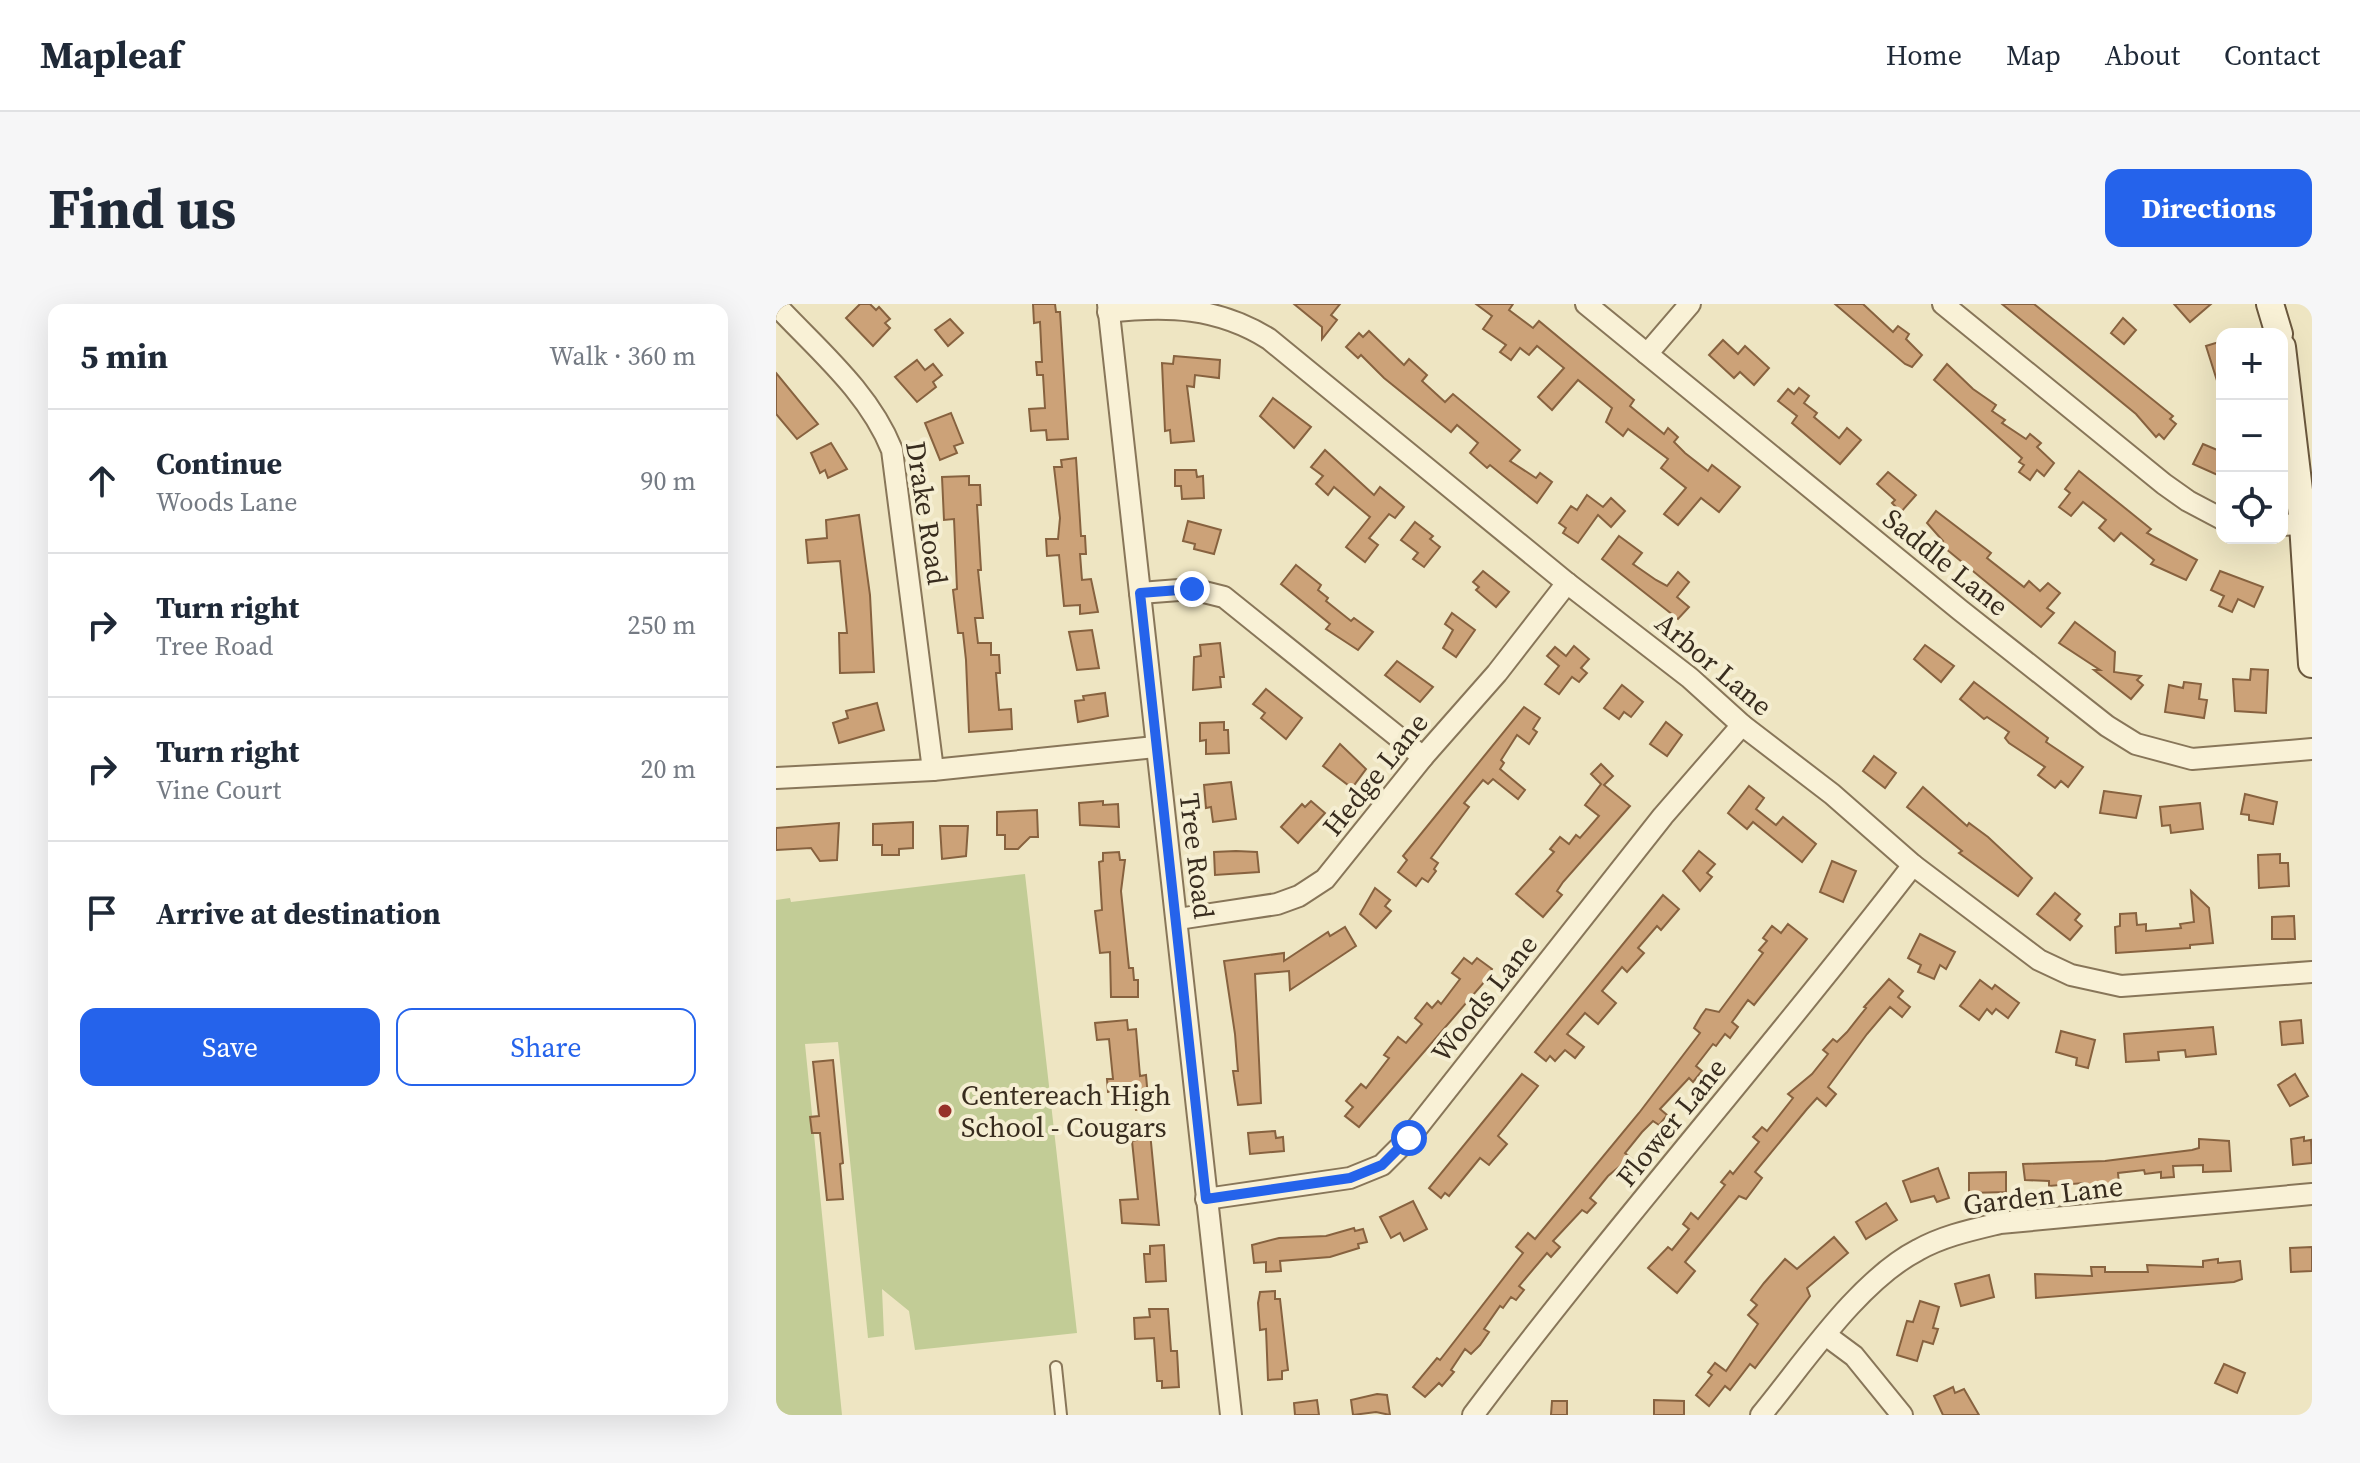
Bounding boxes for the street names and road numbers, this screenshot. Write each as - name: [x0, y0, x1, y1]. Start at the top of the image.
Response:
- street label: Drake Road: [897, 439, 957, 588]
- street label: Saddle Lane: [1875, 500, 2017, 624]
- street label: Arbor Lane: [1647, 604, 1781, 724]
- street label: Hedge Lane: [1314, 704, 1436, 844]
- street label: Tree Road: [1170, 791, 1224, 921]
- street label: Woods Lane: [1422, 926, 1546, 1070]
- street label: Flower Lane: [1607, 1050, 1735, 1194]
- street label: Garden Lane: [1961, 1166, 2125, 1224]

